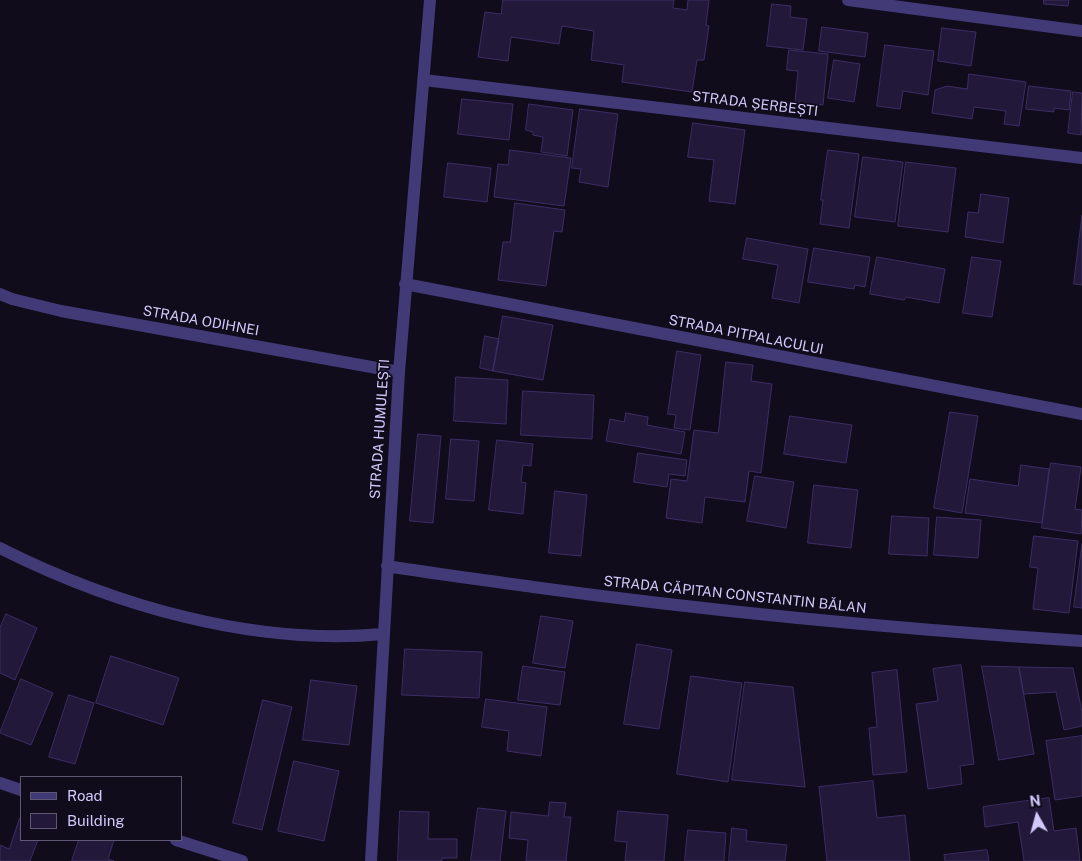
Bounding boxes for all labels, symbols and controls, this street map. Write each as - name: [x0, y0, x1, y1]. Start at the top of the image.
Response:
- street label: STRADA ȘERBEȘTI: [691, 88, 819, 120]
- street label: STRADA ODIHNEI: [142, 303, 260, 339]
- street label: STRADA PITPALACULUI: [667, 312, 825, 358]
- street label: STRADA HUMULEȘTI: [367, 358, 393, 500]
- street label: STRADA CĂPITAN CONSTANTIN BĂLAN: [603, 573, 867, 617]
- legend: [20, 776, 182, 841]
- text: Road: [67, 787, 103, 804]
- north arrow: [1012, 791, 1062, 841]
- text: N: [1029, 793, 1042, 810]
- text: Building: [67, 812, 125, 829]

